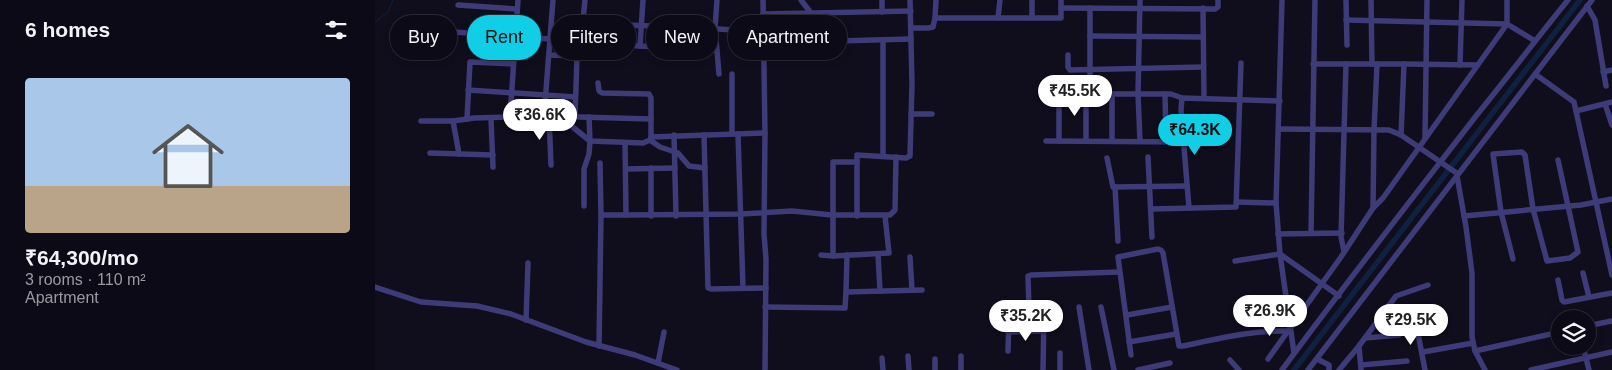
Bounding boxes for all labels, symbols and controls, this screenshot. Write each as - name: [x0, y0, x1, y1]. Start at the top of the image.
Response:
- chip: Buy: [390, 15, 457, 60]
- chip: Rent: [467, 15, 541, 60]
- chip: Filters: [551, 15, 636, 60]
- chip: New: [646, 15, 718, 60]
- chip: Apartment: [728, 15, 847, 60]
- icon: filters: [322, 16, 350, 44]
- text: 6 homes: [25, 18, 110, 41]
- pin: ₹45.5K: [1034, 74, 1116, 117]
- text: ₹45.5K: [1049, 82, 1101, 99]
- pin: ₹36.6K: [499, 98, 581, 141]
- text: ₹36.6K: [514, 106, 566, 123]
- icon: home: [143, 111, 233, 201]
- pin: ₹64.3K: [1154, 114, 1236, 156]
- text: ₹64.3K: [1169, 121, 1221, 138]
- text: ₹64,300/mo: [25, 246, 139, 269]
- text: 3 rooms · 110 m²: [25, 271, 146, 288]
- text: Apartment: [25, 289, 99, 306]
- pin: ₹26.9K: [1229, 294, 1311, 337]
- pin: ₹35.2K: [985, 300, 1067, 342]
- text: ₹26.9K: [1244, 302, 1296, 319]
- pin: ₹29.5K: [1370, 304, 1452, 346]
- text: ₹35.2K: [1000, 307, 1052, 324]
- map controls: [1551, 310, 1596, 355]
- button: layers: [1551, 310, 1596, 355]
- text: ₹29.5K: [1385, 311, 1437, 328]

